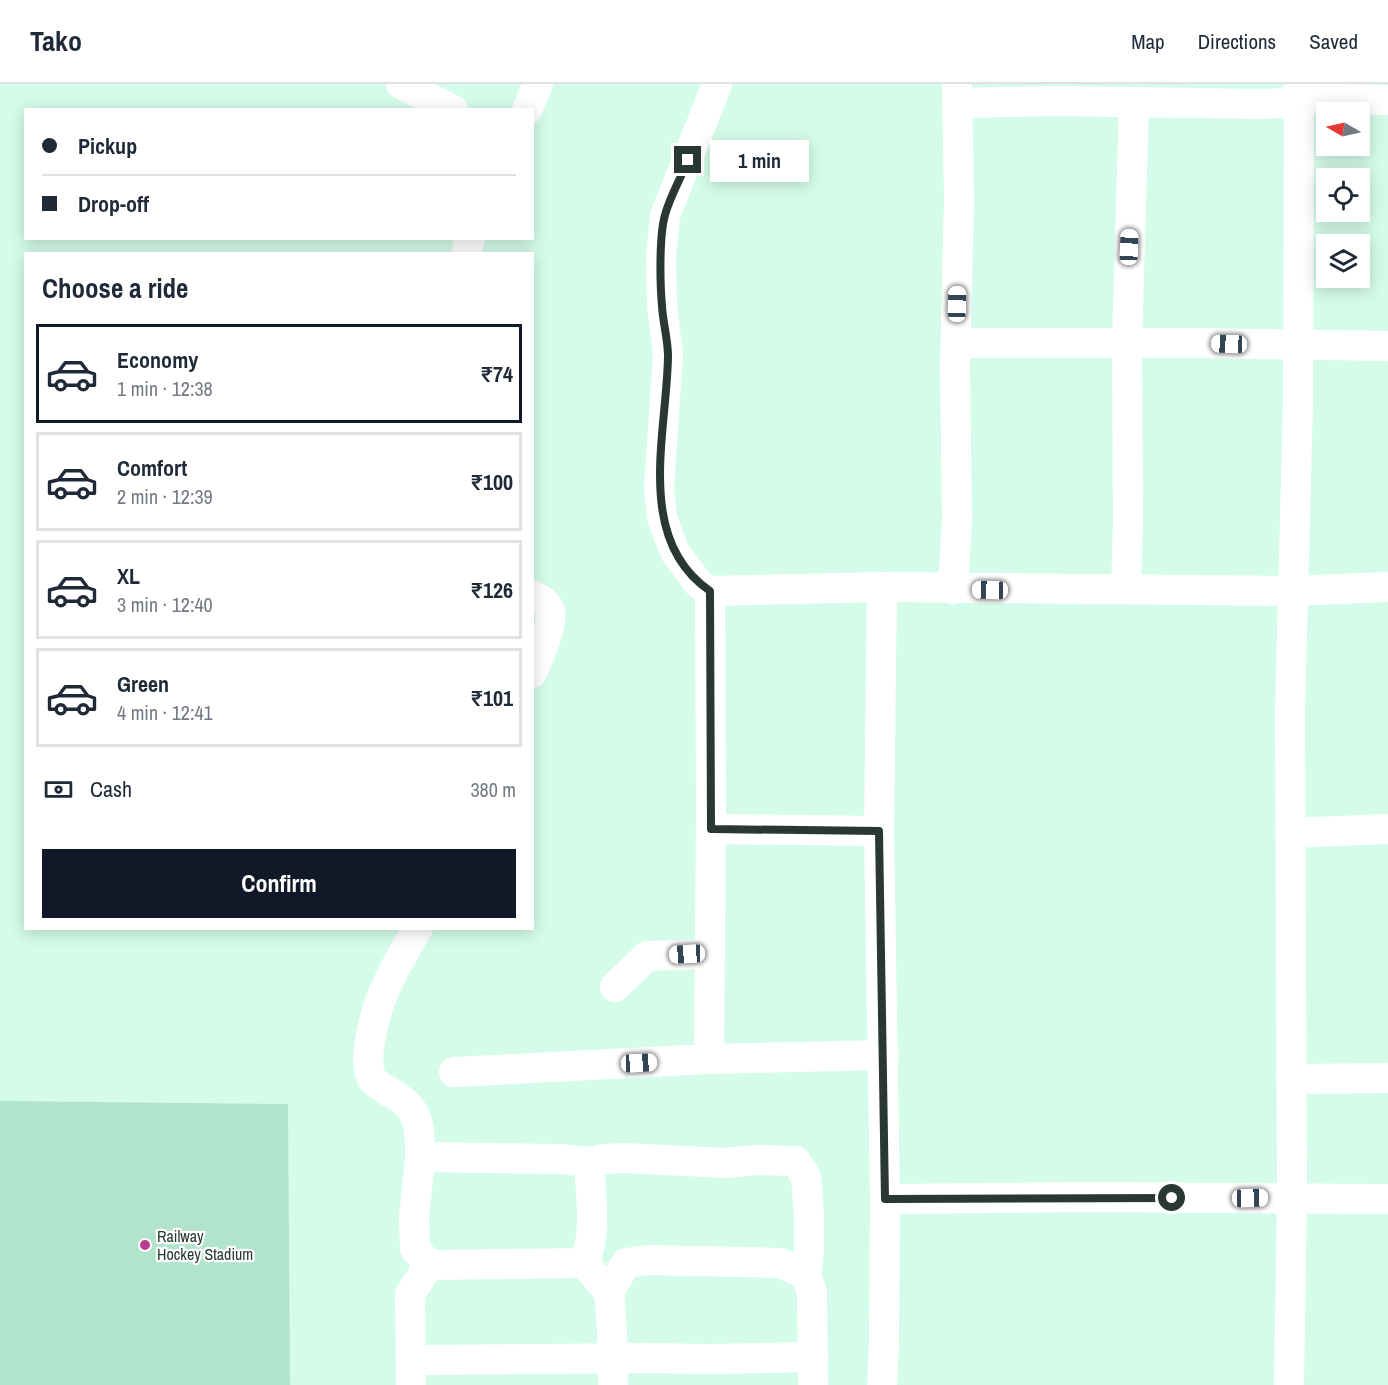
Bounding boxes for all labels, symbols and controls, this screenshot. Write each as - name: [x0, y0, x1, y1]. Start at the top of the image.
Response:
- text: Tako: [30, 22, 82, 60]
- text: Map: [1131, 27, 1165, 56]
- text: Directions: [1198, 27, 1276, 56]
- text: Saved: [1309, 27, 1358, 56]
- north arrow: [1316, 102, 1370, 156]
- map controls: [1316, 102, 1370, 288]
- text: Pickup: [78, 131, 137, 161]
- callout: 1 min: [709, 139, 808, 181]
- route end: [674, 146, 701, 173]
- text: 1 min: [738, 147, 781, 174]
- button: locate: [1316, 168, 1370, 222]
- text: Drop-off: [78, 189, 149, 219]
- car: [1119, 229, 1139, 265]
- button: layers: [1316, 234, 1370, 288]
- text: Choose a ride: [42, 270, 188, 306]
- car: [948, 286, 966, 322]
- car: [1211, 334, 1247, 354]
- text: Economy: [117, 345, 198, 375]
- icon: car: [45, 347, 99, 401]
- text: ₹74: [480, 359, 513, 389]
- text: 1 min · 12:38: [117, 375, 213, 402]
- text: Comfort: [117, 453, 187, 483]
- icon: car: [45, 455, 99, 509]
- text: ₹100: [470, 467, 513, 497]
- text: 2 min · 12:39: [117, 483, 213, 510]
- text: XL: [117, 561, 140, 591]
- icon: car: [45, 563, 99, 617]
- text: ₹126: [470, 575, 513, 605]
- car: [972, 581, 1008, 599]
- text: 3 min · 12:40: [117, 591, 213, 618]
- text: Green: [117, 669, 169, 699]
- icon: car: [45, 671, 99, 725]
- text: ₹101: [470, 683, 513, 713]
- text: 4 min · 12:41: [117, 699, 213, 726]
- icon: cash: [42, 773, 75, 806]
- text: Cash: [90, 774, 132, 804]
- text: 380 m: [470, 776, 516, 803]
- button: Confirm: [42, 849, 516, 918]
- car: [669, 944, 705, 964]
- car: [621, 1053, 657, 1073]
- route start: [1158, 1184, 1185, 1211]
- car: [1232, 1189, 1268, 1207]
- place label: Railway Hockey Stadium: [157, 1225, 253, 1265]
- marker: Railway Hockey Stadium: [138, 1238, 152, 1252]

